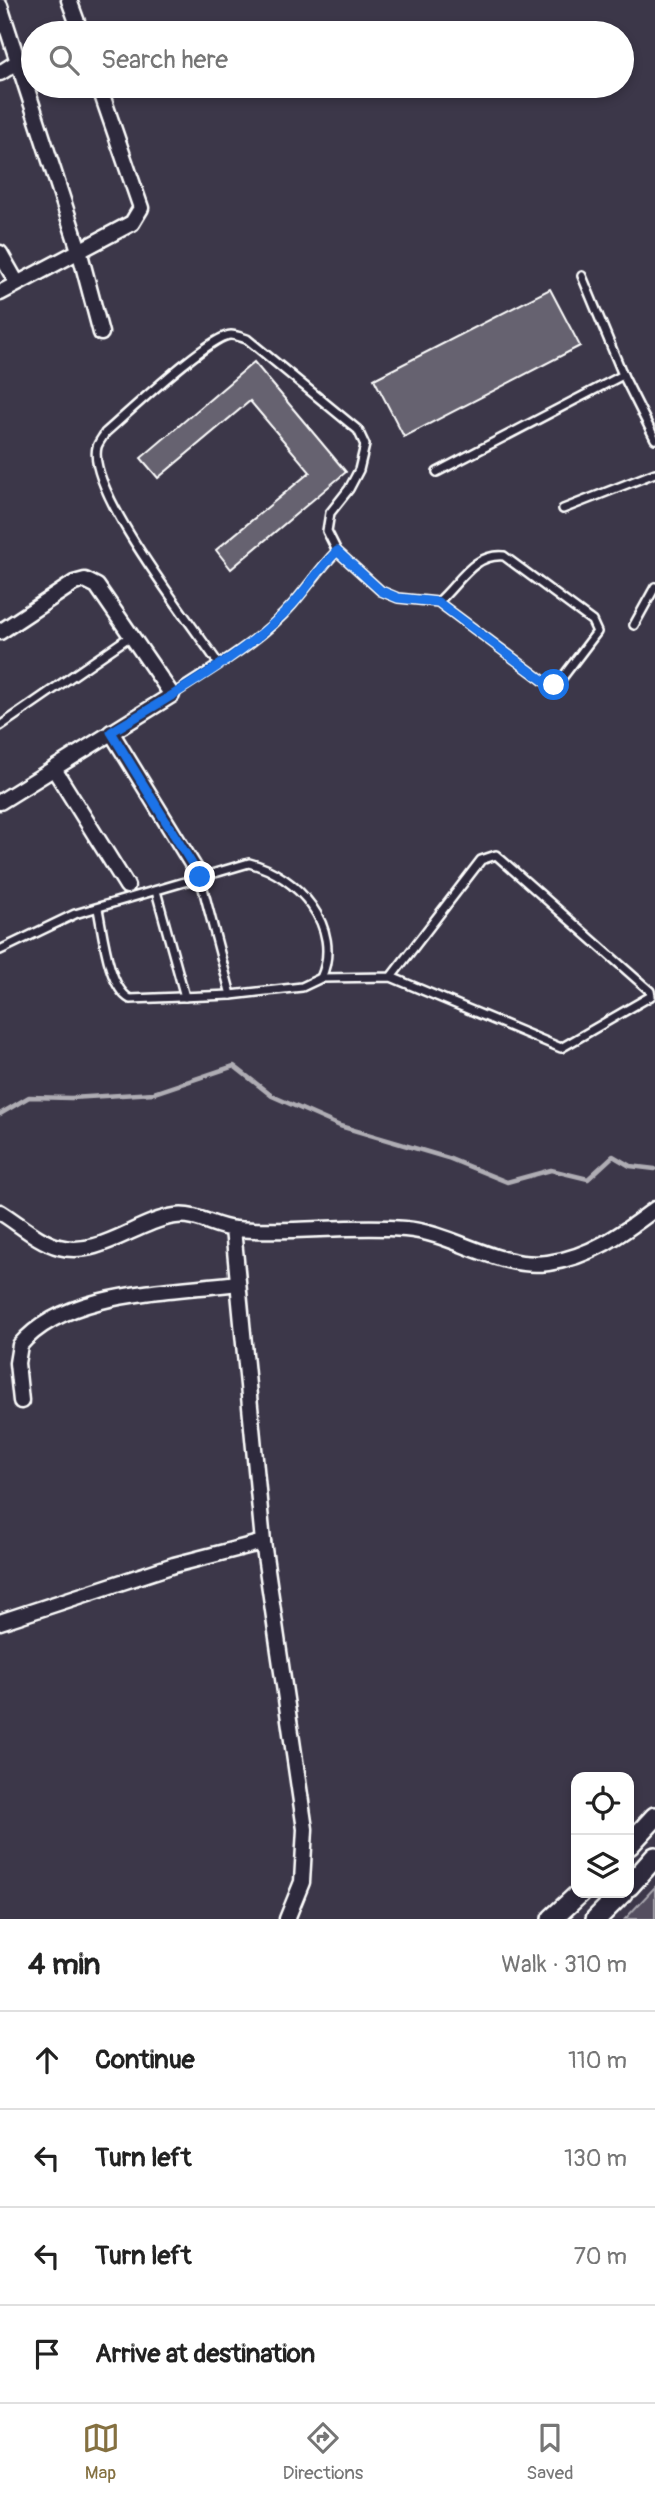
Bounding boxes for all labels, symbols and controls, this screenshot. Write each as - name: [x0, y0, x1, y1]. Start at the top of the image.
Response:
- search box: [21, 21, 634, 98]
- icon: search: [45, 41, 83, 79]
- text: Search here: [101, 44, 228, 76]
- route start: [538, 669, 569, 700]
- route end: [184, 861, 215, 892]
- map controls: [571, 1772, 634, 1898]
- button: locate: [571, 1772, 634, 1835]
- button: layers: [571, 1835, 634, 1898]
- text: 4 min: [28, 1946, 101, 1983]
- text: Walk · 310 m: [501, 1950, 627, 1979]
- icon: ahead: [28, 2041, 66, 2079]
- text: Continue: [95, 2044, 195, 2076]
- text: 110 m: [568, 2046, 627, 2075]
- icon: left: [28, 2139, 66, 2177]
- text: Turn left: [95, 2142, 191, 2174]
- text: 130 m: [564, 2144, 627, 2173]
- icon: left: [28, 2237, 66, 2275]
- text: Turn left: [95, 2240, 191, 2272]
- text: 70 m: [574, 2242, 627, 2271]
- icon: arrive: [28, 2335, 66, 2373]
- text: Arrive at destination: [95, 2338, 315, 2370]
- tab: Map: [82, 2419, 120, 2485]
- tab: Directions: [283, 2419, 363, 2485]
- tab: Saved: [526, 2419, 573, 2485]

